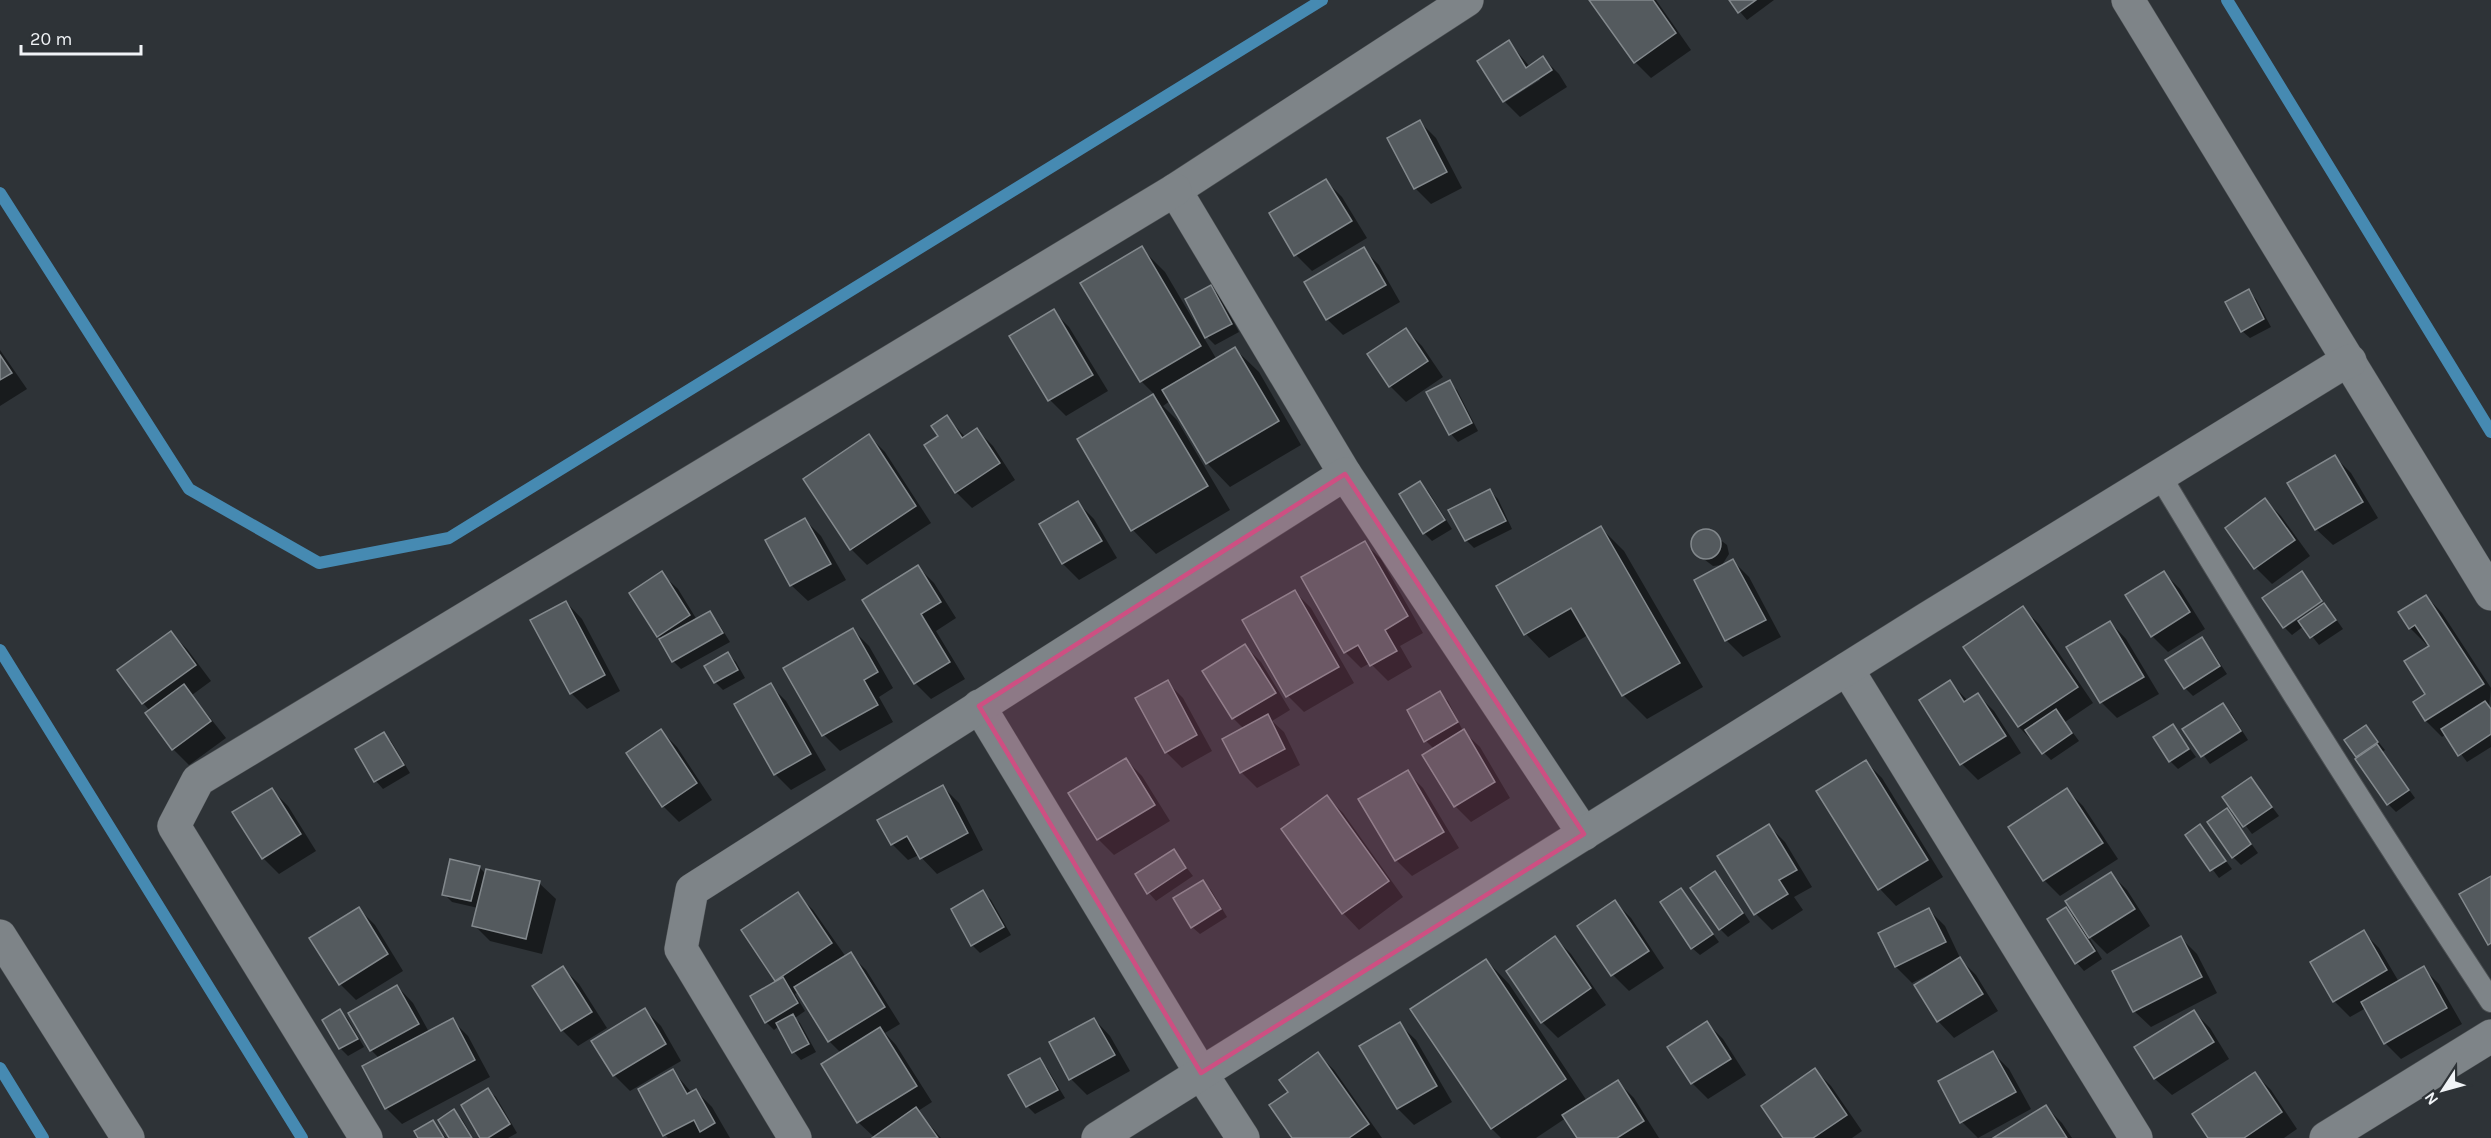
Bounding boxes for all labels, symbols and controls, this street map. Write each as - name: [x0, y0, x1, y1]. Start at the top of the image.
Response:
- scale bar: [21, 18, 141, 56]
- text: 20 m: [30, 28, 72, 50]
- north arrow: [2413, 1060, 2473, 1120]
- text: N: [2420, 1088, 2442, 1109]

